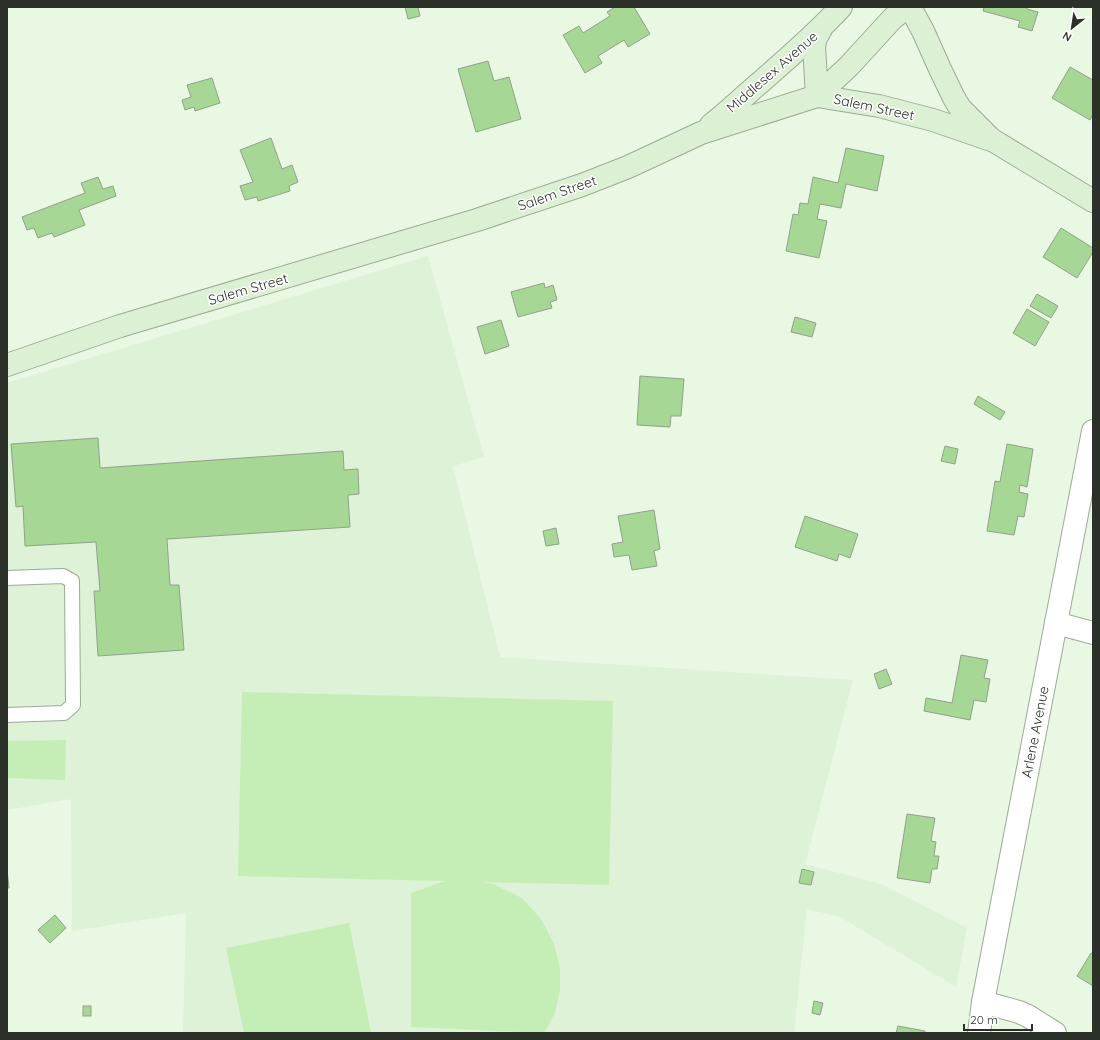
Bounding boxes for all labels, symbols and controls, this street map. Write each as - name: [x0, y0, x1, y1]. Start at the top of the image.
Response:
- north arrow: [1052, 8, 1092, 48]
- street label: Middlesex Avenue: [723, 27, 822, 117]
- text: N: [1060, 29, 1074, 45]
- street label: Salem Street: [832, 90, 916, 124]
- street label: Salem Street: [515, 171, 599, 215]
- street label: Salem Street: [206, 269, 290, 309]
- street label: Arlene Avenue: [1017, 684, 1053, 779]
- scale bar: [964, 1006, 1032, 1032]
- text: 20 m: [970, 1012, 998, 1027]

